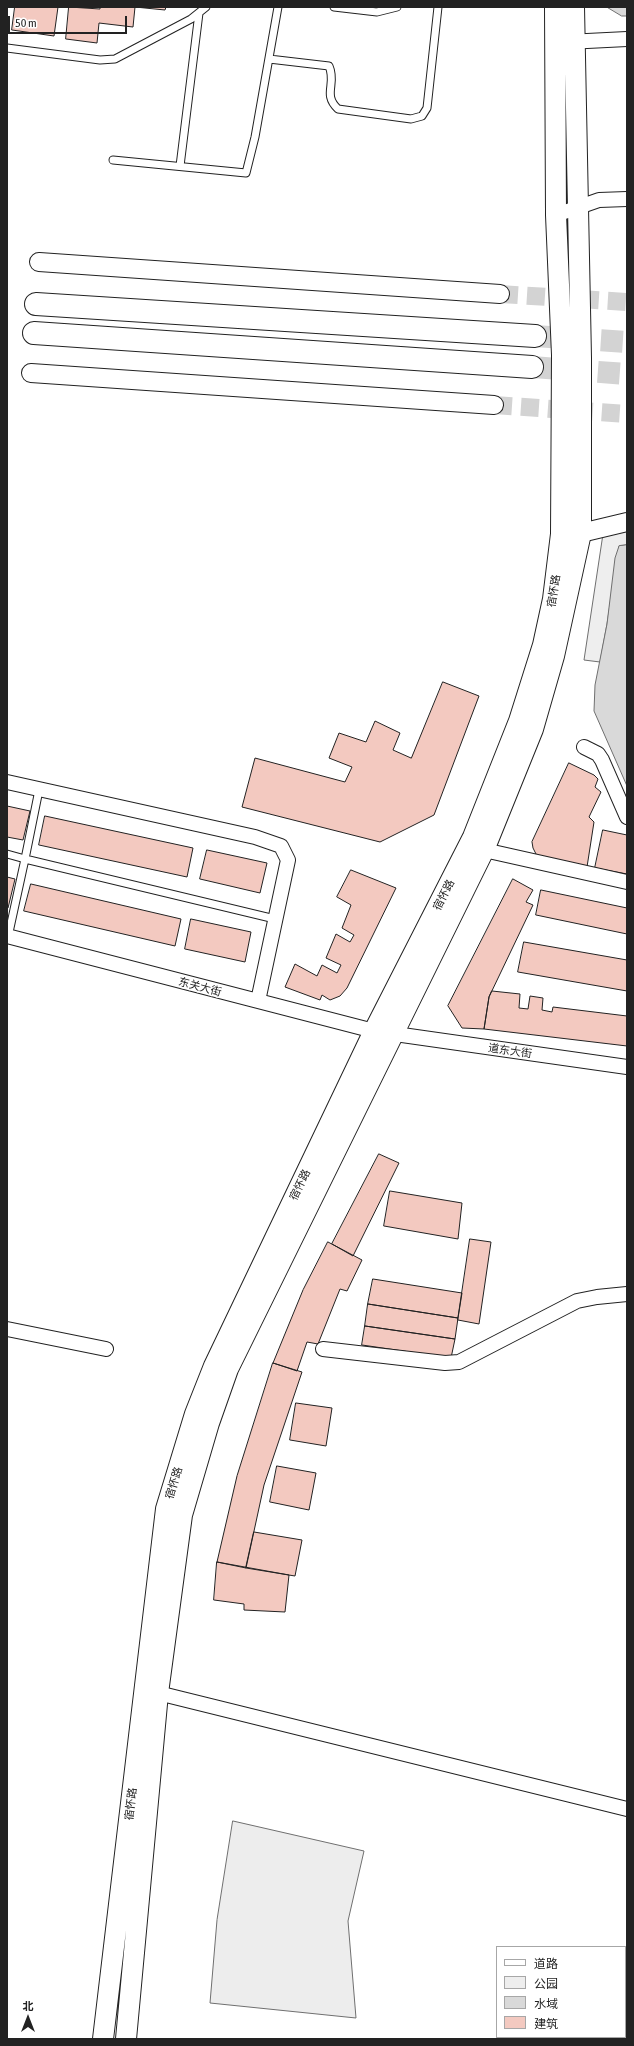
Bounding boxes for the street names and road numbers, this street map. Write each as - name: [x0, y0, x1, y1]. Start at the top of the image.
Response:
- street label: 宿怀路: [545, 574, 563, 608]
- street label: 宿怀路: [431, 877, 457, 913]
- street label: 东关大街: [177, 975, 223, 999]
- street label: 道东大街: [487, 1041, 533, 1061]
- street label: 宿怀路: [287, 1167, 313, 1203]
- street label: 宿怀路: [163, 1465, 185, 1501]
- street label: 宿怀路: [122, 1787, 140, 1821]

